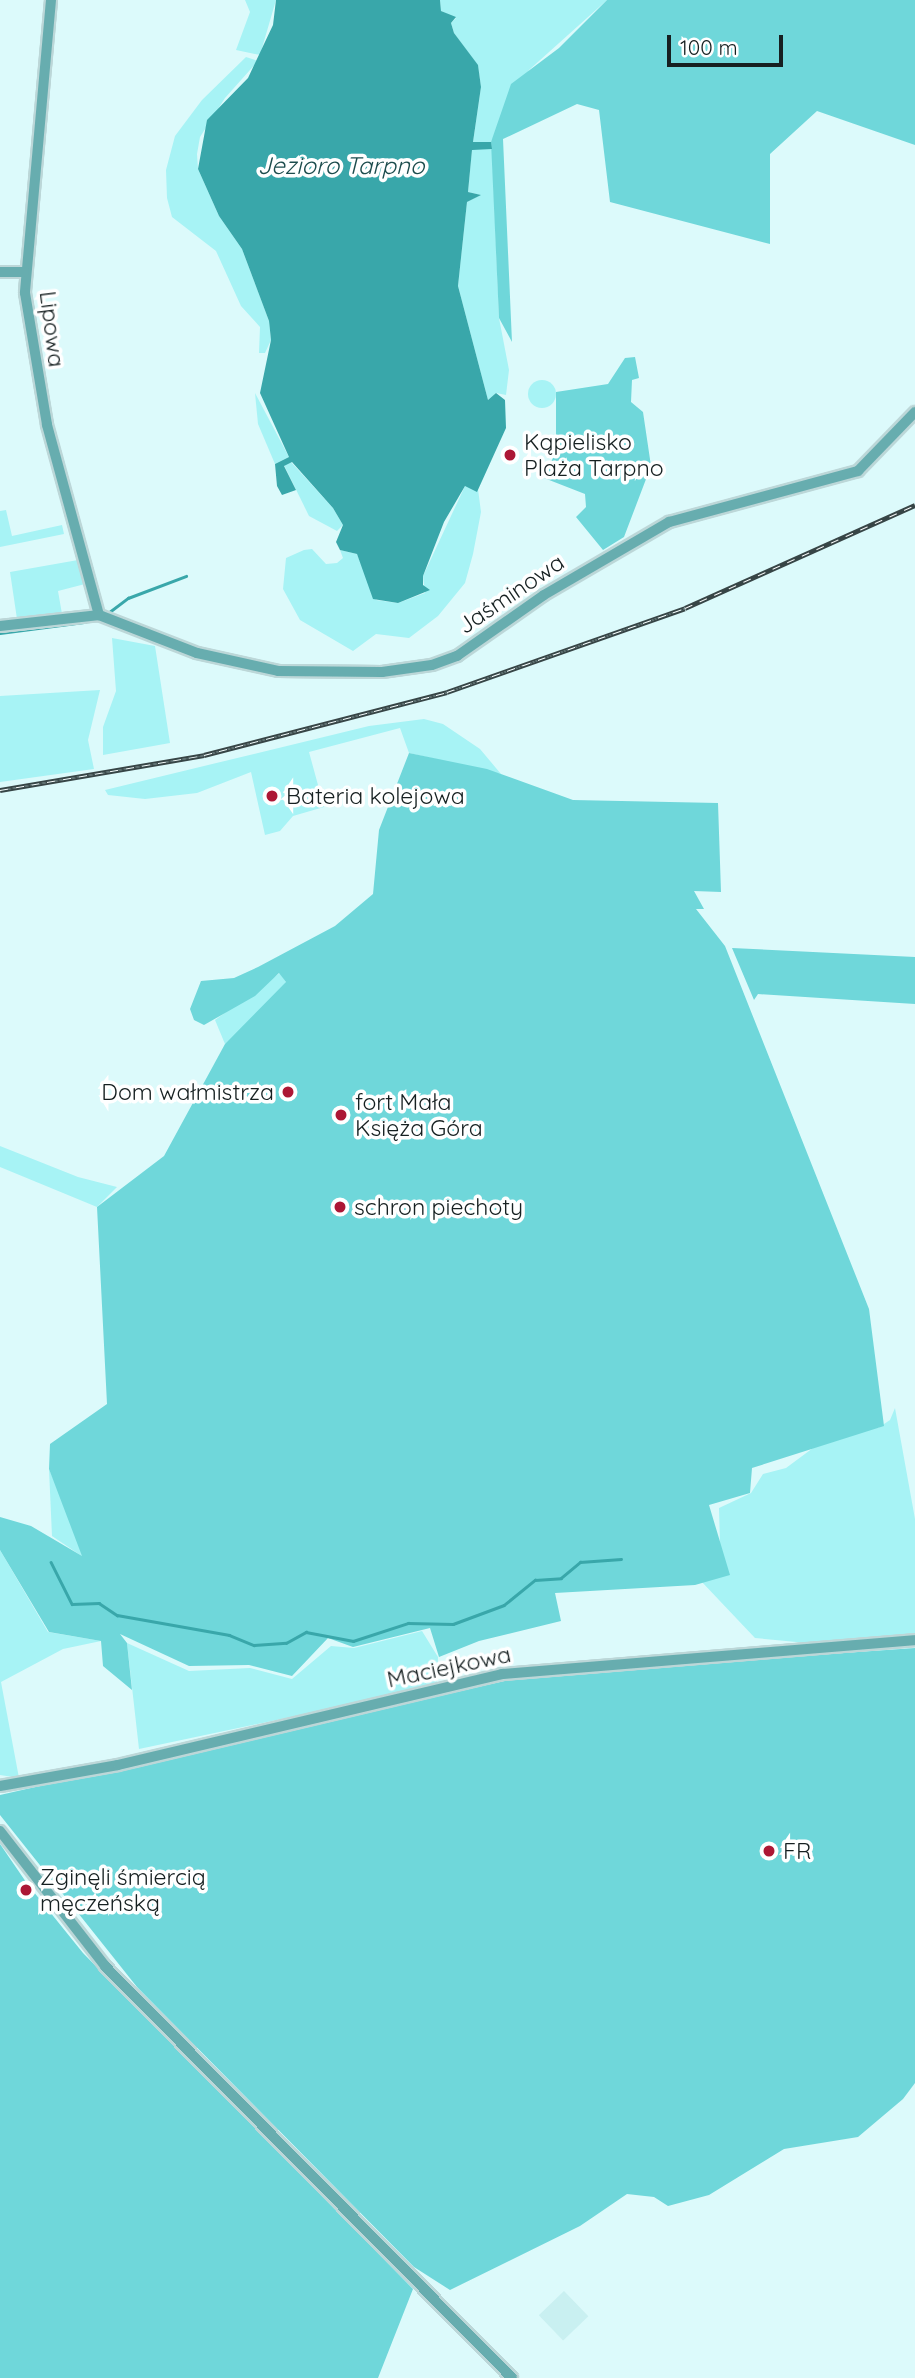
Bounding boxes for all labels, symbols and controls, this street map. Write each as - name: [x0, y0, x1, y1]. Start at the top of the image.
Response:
- scale bar: [670, 21, 786, 65]
- text: 100 m: [680, 34, 738, 60]
- water label: Jezioro Tarpno: [258, 152, 424, 180]
- street label: Lipowa: [34, 289, 70, 369]
- place label: Kąpielisko Plaża Tarpno: [524, 428, 664, 482]
- marker: Kąpielisko Plaża Tarpno: [502, 447, 518, 463]
- street label: Jaśminowa: [453, 548, 569, 640]
- place label: Bateria kolejowa: [286, 782, 465, 810]
- marker: Bateria kolejowa: [264, 788, 280, 804]
- place label: Dom wałmistrza: [101, 1078, 274, 1106]
- marker: Dom wałmistrza: [280, 1084, 296, 1100]
- place label: fort Mała Księża Góra: [355, 1088, 483, 1142]
- marker: fort Mała Księża Góra: [333, 1107, 349, 1123]
- place label: schron piechoty: [354, 1193, 523, 1221]
- marker: schron piechoty: [332, 1199, 348, 1215]
- street label: Maciejkowa: [384, 1640, 514, 1694]
- place label: FR: [783, 1837, 811, 1865]
- marker: FR: [761, 1843, 777, 1859]
- place label: Zginęli śmiercią męczeńską: [40, 1863, 206, 1917]
- marker: Zginęli śmiercią męczeńską: [18, 1882, 34, 1898]

